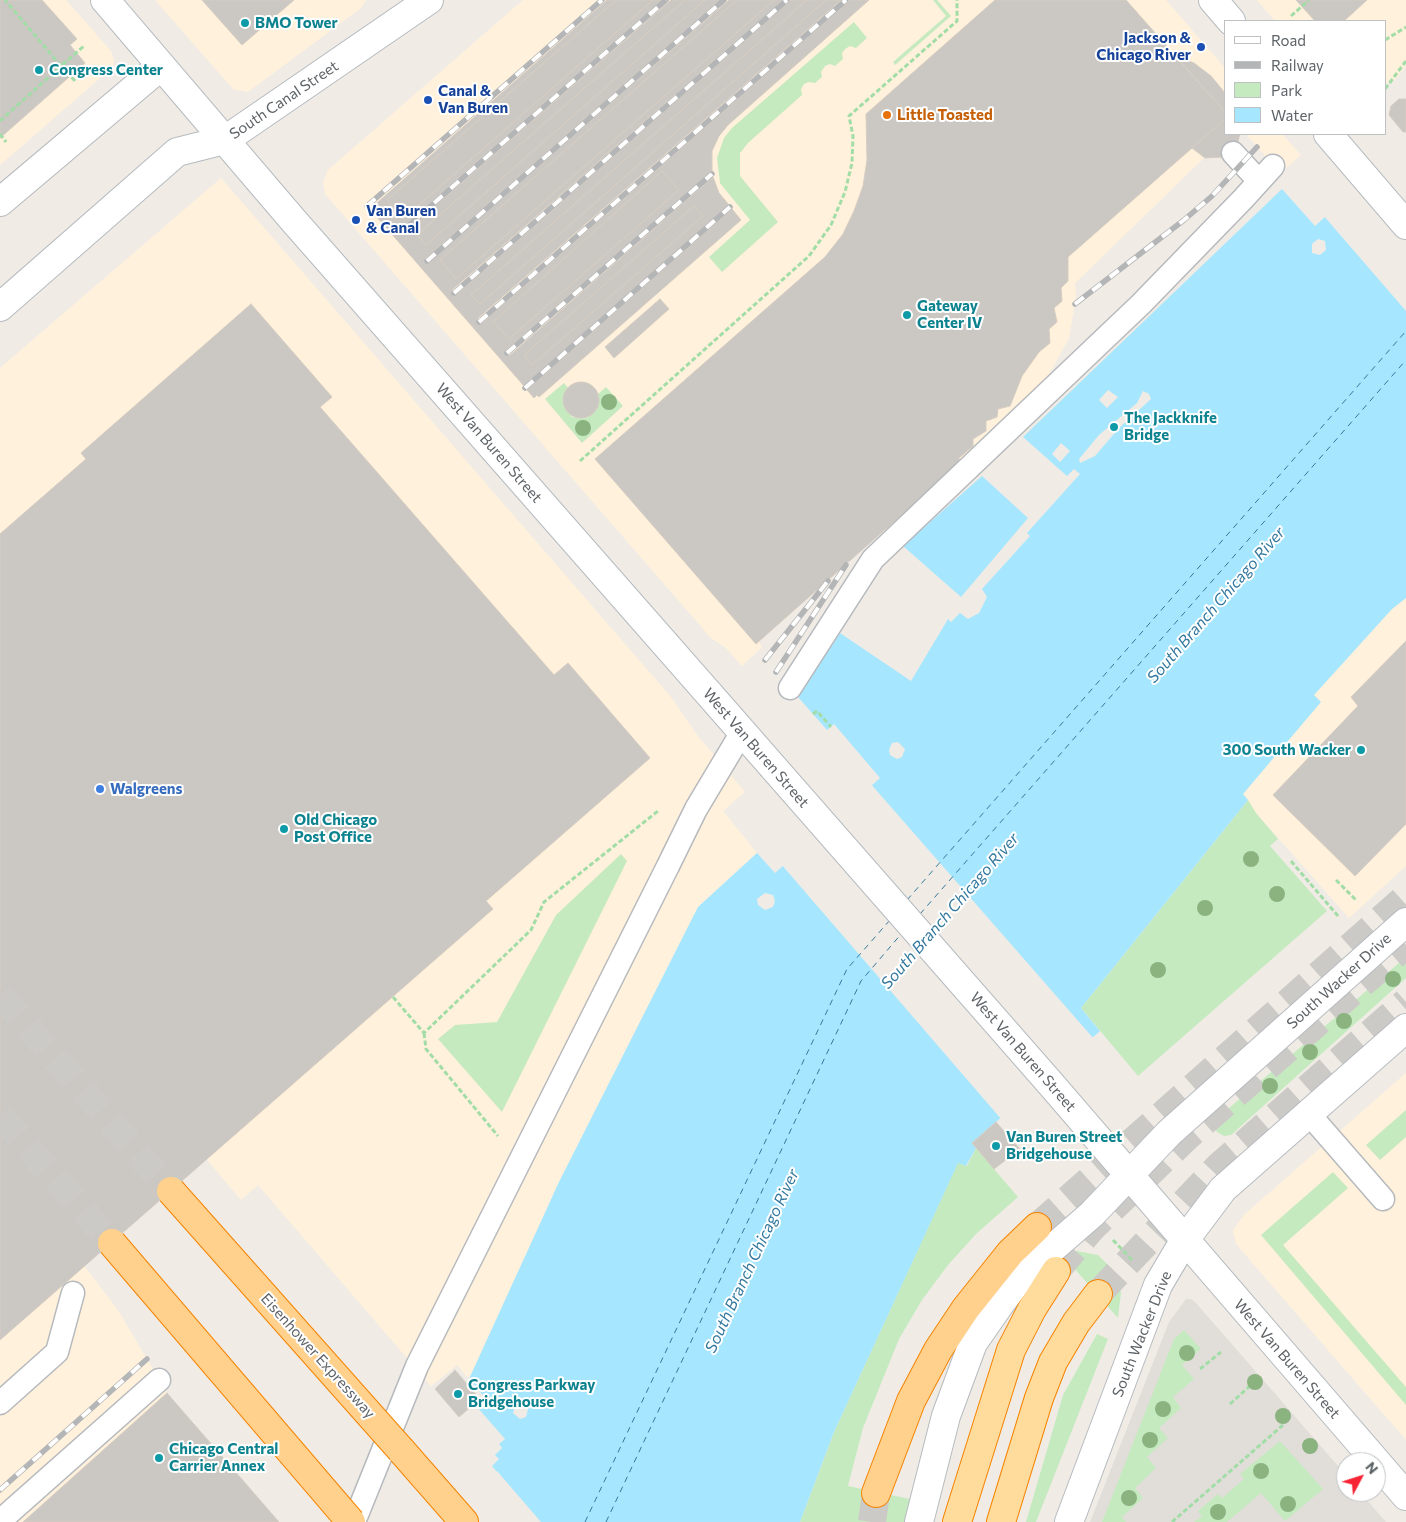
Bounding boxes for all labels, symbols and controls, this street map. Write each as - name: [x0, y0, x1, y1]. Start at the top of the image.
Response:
- place label: BMO Tower: [255, 14, 338, 32]
- marker: BMO Tower: [239, 17, 251, 29]
- legend: [1224, 20, 1386, 135]
- place label: Jackson & Chicago River: [1096, 29, 1191, 64]
- text: Road: [1271, 31, 1306, 49]
- marker: Jackson & Chicago River: [1195, 41, 1207, 53]
- text: Railway: [1271, 56, 1324, 74]
- street label: South Canal Street: [226, 57, 342, 143]
- place label: Congress Center: [49, 61, 163, 79]
- marker: Congress Center: [33, 64, 45, 76]
- text: Park: [1271, 81, 1302, 99]
- place label: Canal & Van Buren: [438, 82, 508, 117]
- marker: Canal & Van Buren: [422, 94, 434, 106]
- place label: Little Toasted: [897, 106, 993, 124]
- text: Water: [1271, 106, 1313, 124]
- marker: Little Toasted: [881, 109, 893, 121]
- place label: Van Buren & Canal: [366, 202, 436, 237]
- marker: Van Buren & Canal: [350, 214, 362, 226]
- place label: Gateway Center IV: [917, 297, 982, 332]
- marker: Gateway Center IV: [901, 309, 913, 321]
- street label: West Van Buren Street: [432, 380, 546, 506]
- place label: The Jackknife Bridge: [1124, 409, 1217, 444]
- marker: The Jackknife Bridge: [1108, 421, 1120, 433]
- water label: South Branch Chicago River: [1143, 523, 1289, 687]
- street label: West Van Buren Street: [699, 685, 813, 811]
- place label: 300 South Wacker: [1223, 741, 1351, 759]
- marker: 300 South Wacker: [1355, 744, 1367, 756]
- place label: Walgreens: [110, 780, 183, 798]
- marker: Walgreens: [94, 783, 106, 795]
- place label: Old Chicago Post Office: [294, 811, 377, 846]
- marker: Old Chicago Post Office: [278, 823, 290, 835]
- water label: South Branch Chicago River: [877, 829, 1023, 993]
- street label: South Wacker Drive: [1283, 929, 1395, 1033]
- street label: West Van Buren Street: [966, 989, 1080, 1115]
- place label: Van Buren Street Bridgehouse: [1006, 1128, 1122, 1163]
- marker: Van Buren Street Bridgehouse: [990, 1140, 1002, 1152]
- water label: South Branch Chicago River: [701, 1166, 803, 1356]
- street label: South Wacker Drive: [1108, 1268, 1176, 1400]
- street label: Eisenhower Expressway: [257, 1290, 379, 1422]
- street label: West Van Buren Street: [1230, 1296, 1344, 1422]
- place label: Congress Parkway Bridgehouse: [468, 1376, 595, 1411]
- marker: Congress Parkway Bridgehouse: [452, 1388, 464, 1400]
- place label: Chicago Central Carrier Annex: [169, 1440, 278, 1475]
- marker: Chicago Central Carrier Annex: [153, 1452, 165, 1464]
- north arrow: [1336, 1452, 1386, 1502]
- text: N: [1362, 1458, 1382, 1477]

